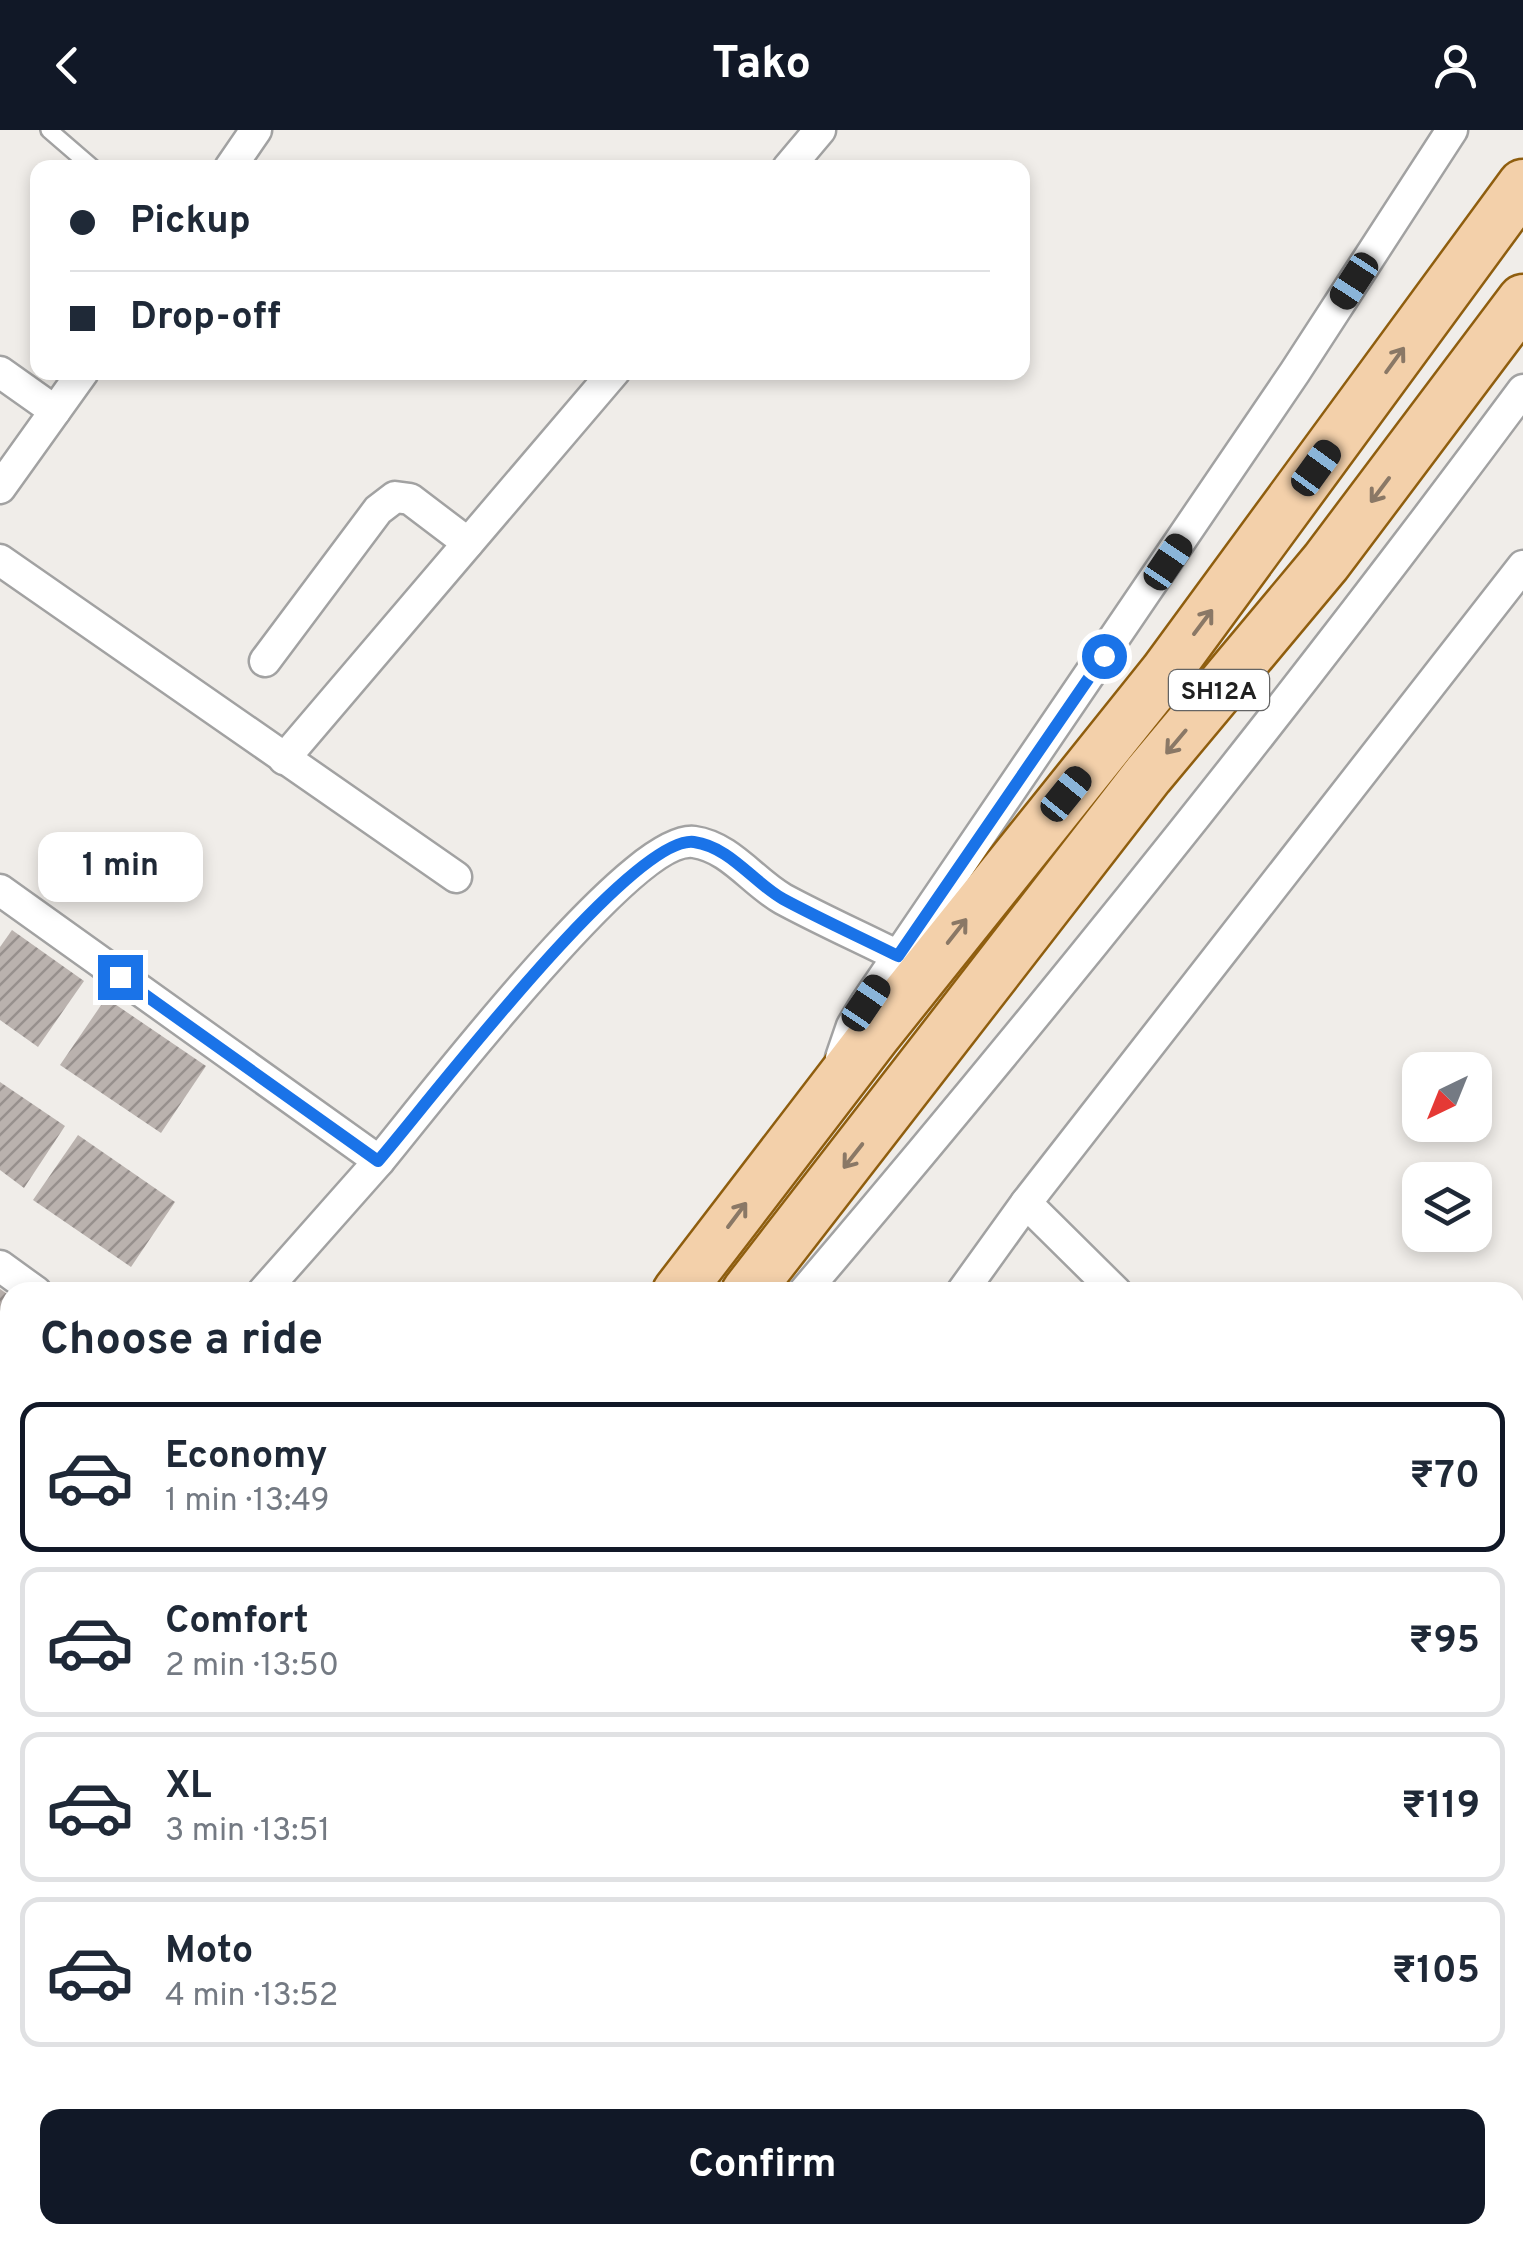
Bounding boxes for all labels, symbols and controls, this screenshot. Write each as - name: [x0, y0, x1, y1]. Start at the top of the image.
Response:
- text: Tako: [712, 37, 811, 94]
- icon: back: [40, 38, 95, 93]
- icon: person: [1428, 38, 1483, 93]
- text: Pickup: [130, 198, 251, 247]
- car: [1325, 248, 1383, 314]
- text: Drop-off: [130, 294, 281, 343]
- one-way arrow: [1384, 347, 1405, 374]
- car: [1286, 435, 1346, 501]
- one-way arrow: [1370, 476, 1391, 503]
- car: [1139, 529, 1197, 595]
- one-way arrow: [1193, 609, 1214, 636]
- route start: [1082, 634, 1127, 679]
- road number: SH12A: [1169, 670, 1269, 710]
- one-way arrow: [1165, 729, 1187, 755]
- car: [1035, 761, 1097, 827]
- callout: 1 min: [38, 832, 202, 902]
- text: 1 min: [82, 847, 159, 887]
- one-way arrow: [946, 918, 967, 945]
- route end: [98, 955, 143, 1000]
- car: [837, 970, 895, 1036]
- north arrow: [1402, 1052, 1492, 1142]
- map controls: [1402, 1052, 1492, 1252]
- one-way arrow: [842, 1142, 864, 1168]
- button: layers: [1402, 1162, 1492, 1252]
- one-way arrow: [727, 1202, 748, 1229]
- text: Choose a ride: [40, 1313, 323, 1370]
- icon: car: [45, 1432, 135, 1522]
- text: Economy: [165, 1433, 327, 1482]
- text: ₹70: [1410, 1453, 1480, 1502]
- text: 1 min · 13:49: [165, 1482, 330, 1522]
- icon: car: [45, 1597, 135, 1687]
- text: Comfort: [165, 1598, 309, 1647]
- text: ₹95: [1408, 1618, 1480, 1667]
- text: 2 min · 13:50: [165, 1647, 339, 1687]
- icon: car: [45, 1762, 135, 1852]
- text: XL: [165, 1763, 212, 1812]
- text: ₹119: [1401, 1783, 1480, 1832]
- text: 3 min · 13:51: [165, 1812, 330, 1852]
- icon: car: [45, 1927, 135, 2017]
- text: Moto: [165, 1928, 253, 1977]
- text: ₹105: [1392, 1948, 1480, 1997]
- text: 4 min · 13:52: [165, 1977, 338, 2017]
- button: Confirm: [40, 2109, 1485, 2224]

